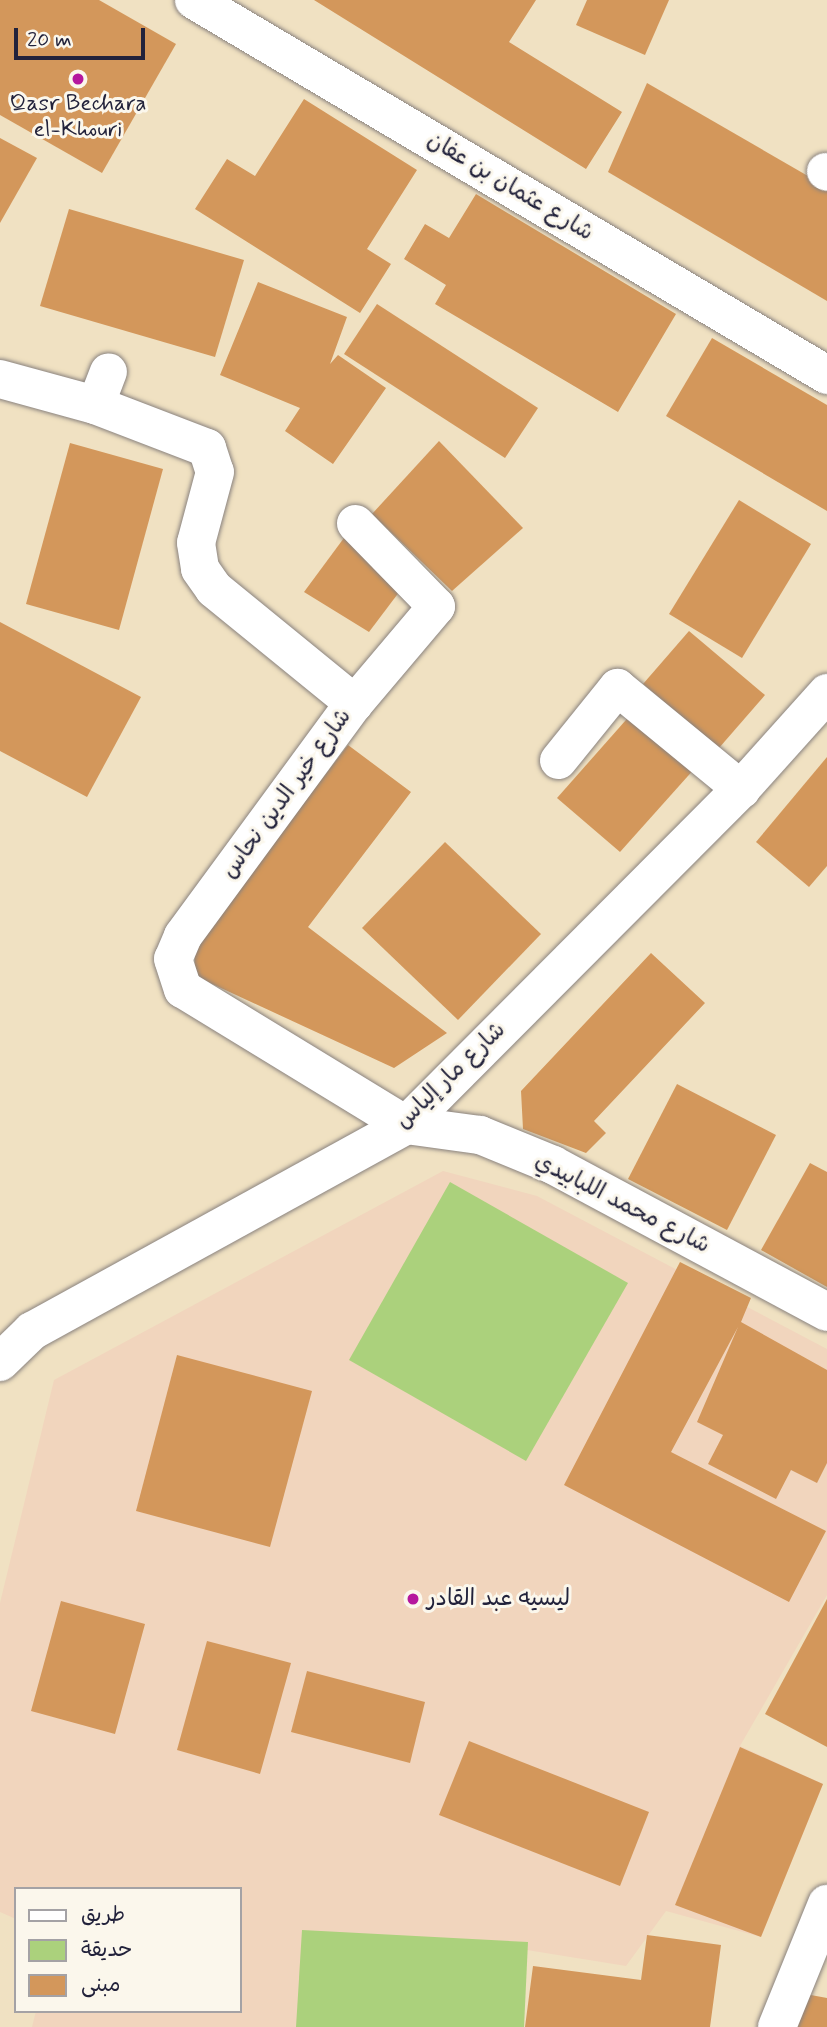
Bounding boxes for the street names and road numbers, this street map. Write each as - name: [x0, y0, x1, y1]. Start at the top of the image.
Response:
- street label: شارع عثمان بن عفان: [422, 127, 598, 247]
- street label: شارع خير الدين نحاس: [216, 704, 358, 884]
- street label: شارع مار إلياس: [390, 1017, 512, 1135]
- street label: شارع محمد اللبابيدي: [530, 1148, 714, 1260]

